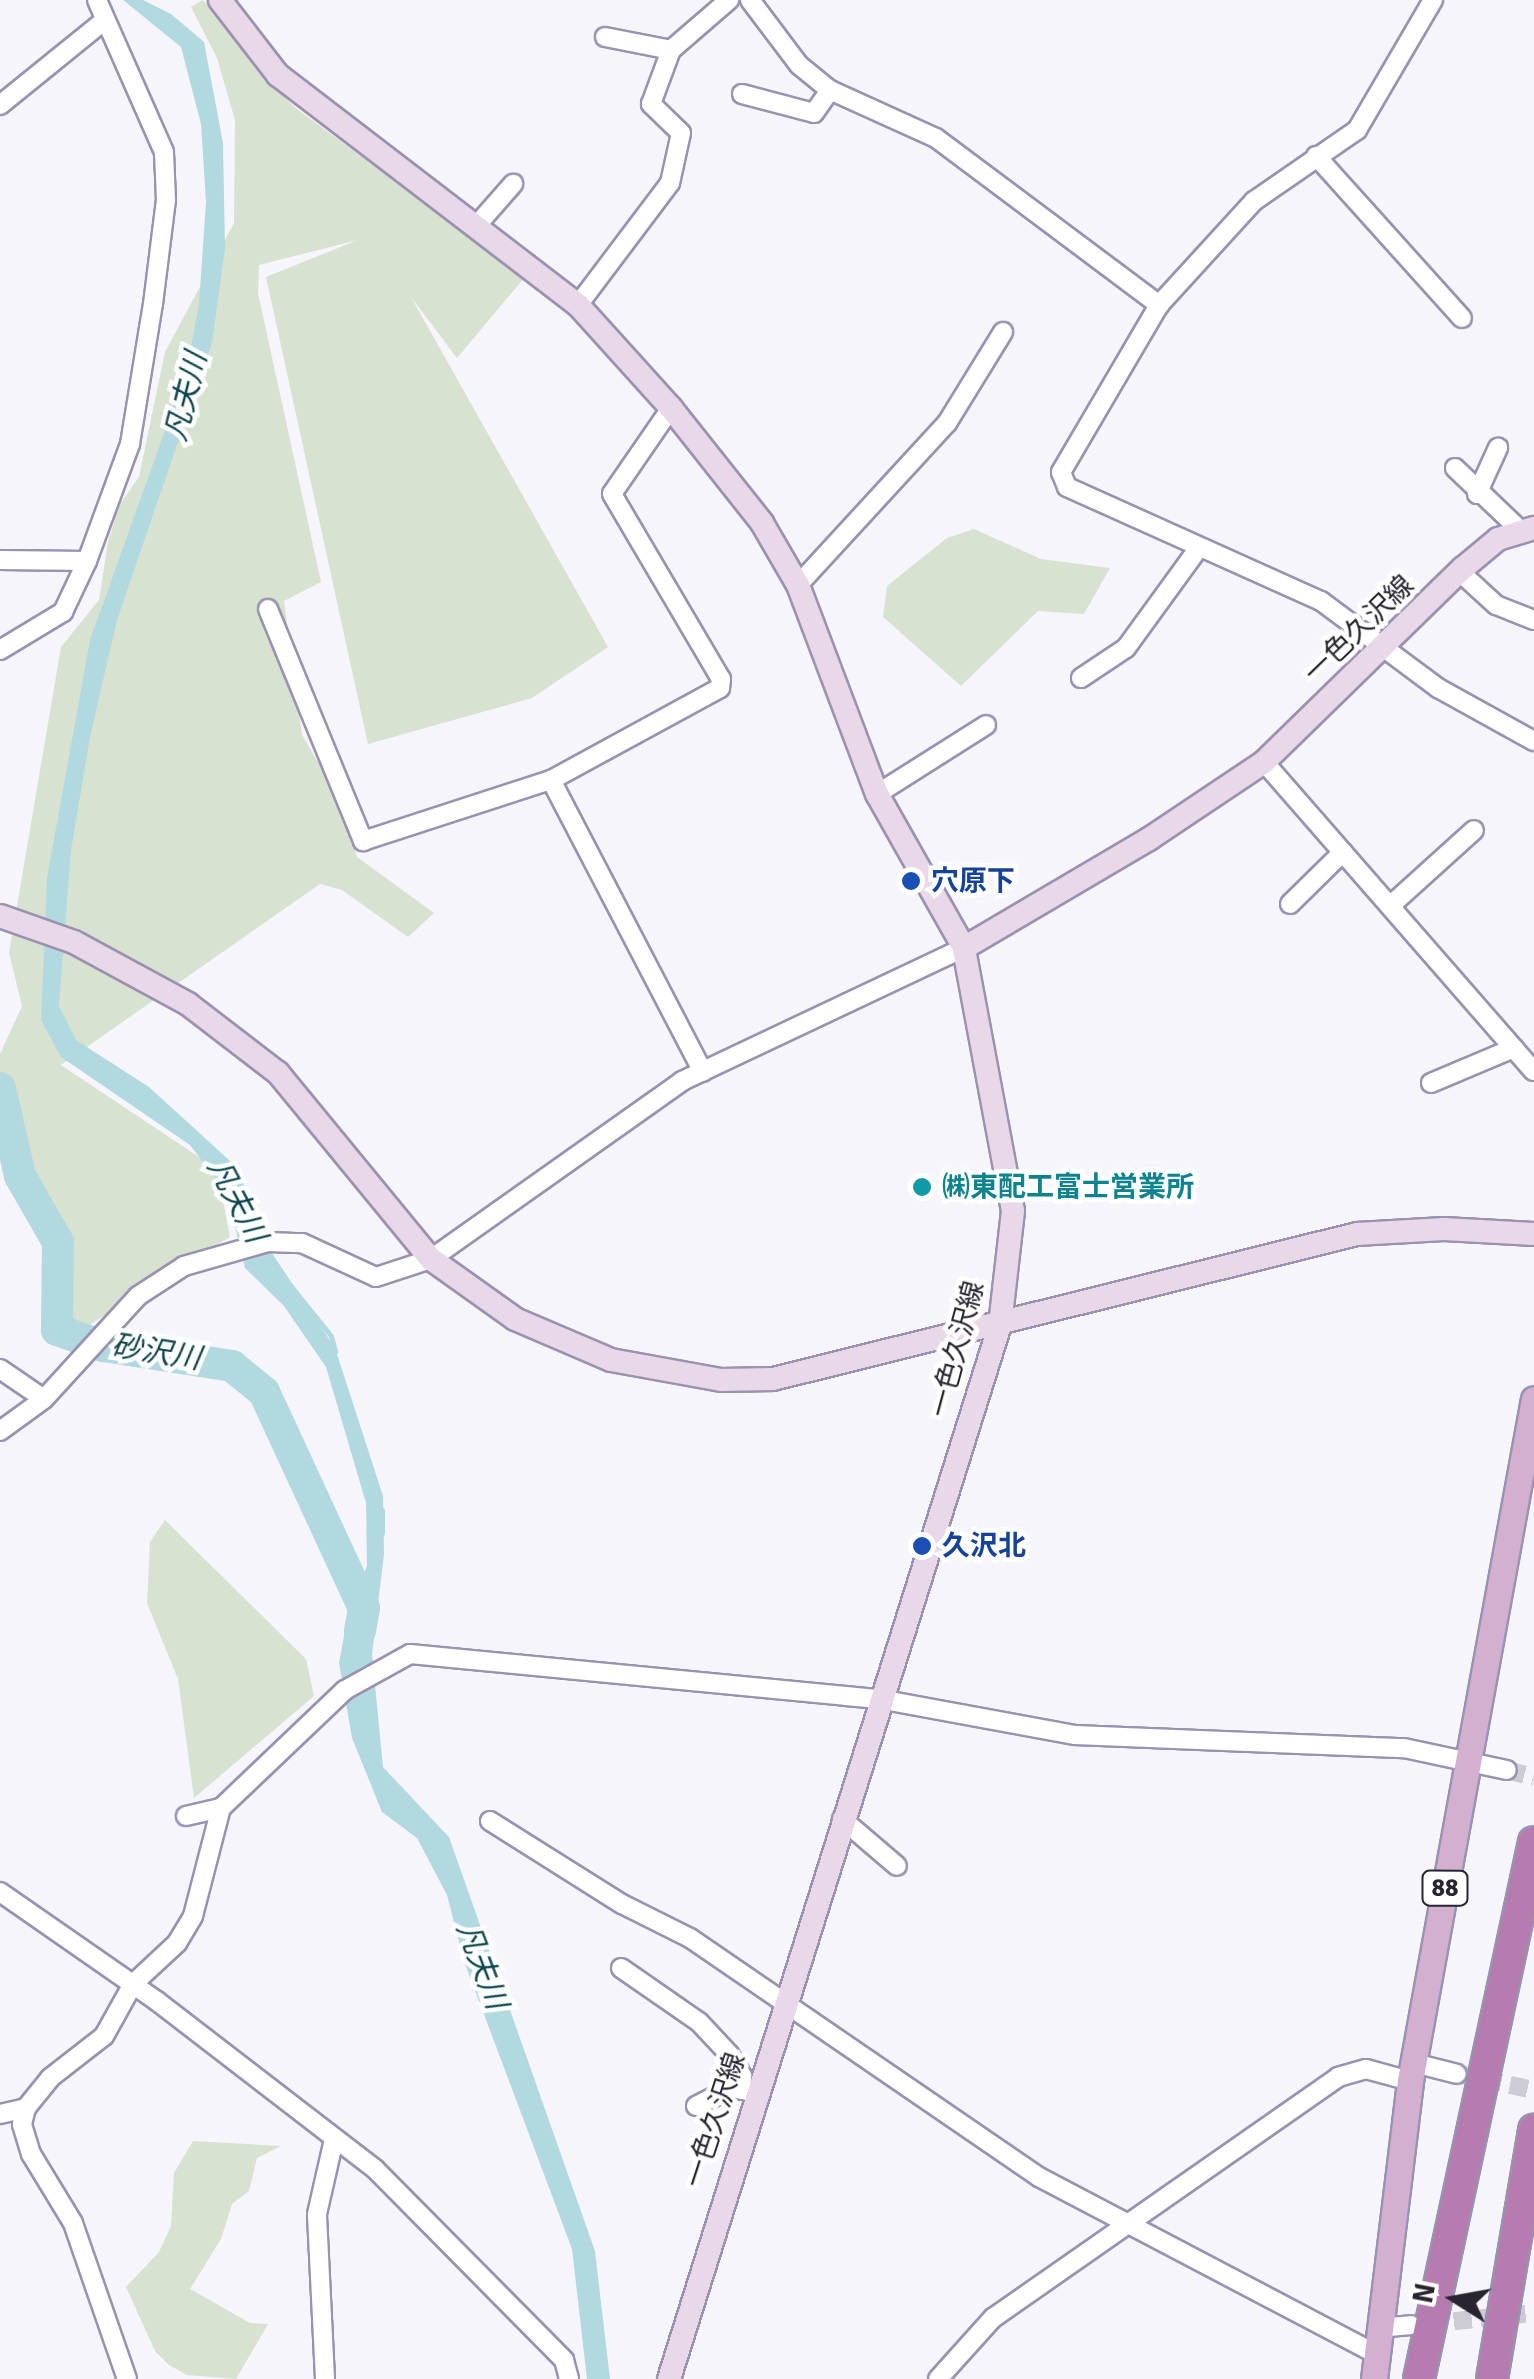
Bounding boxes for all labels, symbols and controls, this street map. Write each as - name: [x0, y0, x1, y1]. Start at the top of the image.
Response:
- water label: 凡夫川: [159, 349, 215, 445]
- street label: 一色久沢線: [1297, 568, 1421, 690]
- place label: 穴原下: [931, 864, 1015, 898]
- marker: 穴原下: [900, 870, 922, 892]
- water label: 凡夫川: [199, 1153, 273, 1249]
- place label: ㈱東配工富士営業所: [942, 1170, 1194, 1204]
- marker: ㈱東配工富士営業所: [911, 1176, 933, 1198]
- street label: 一色久沢線: [923, 1277, 991, 1421]
- water label: 砂沢川: [109, 1328, 203, 1378]
- place label: 久沢北: [942, 1529, 1026, 1563]
- marker: 久沢北: [911, 1535, 933, 1557]
- road number: 88: [1420, 1868, 1470, 1908]
- water label: 凡夫川: [448, 1918, 514, 2014]
- street label: 一色久沢線: [677, 2048, 753, 2192]
- north arrow: [1404, 2249, 1504, 2349]
- text: N: [1406, 2280, 1443, 2306]

